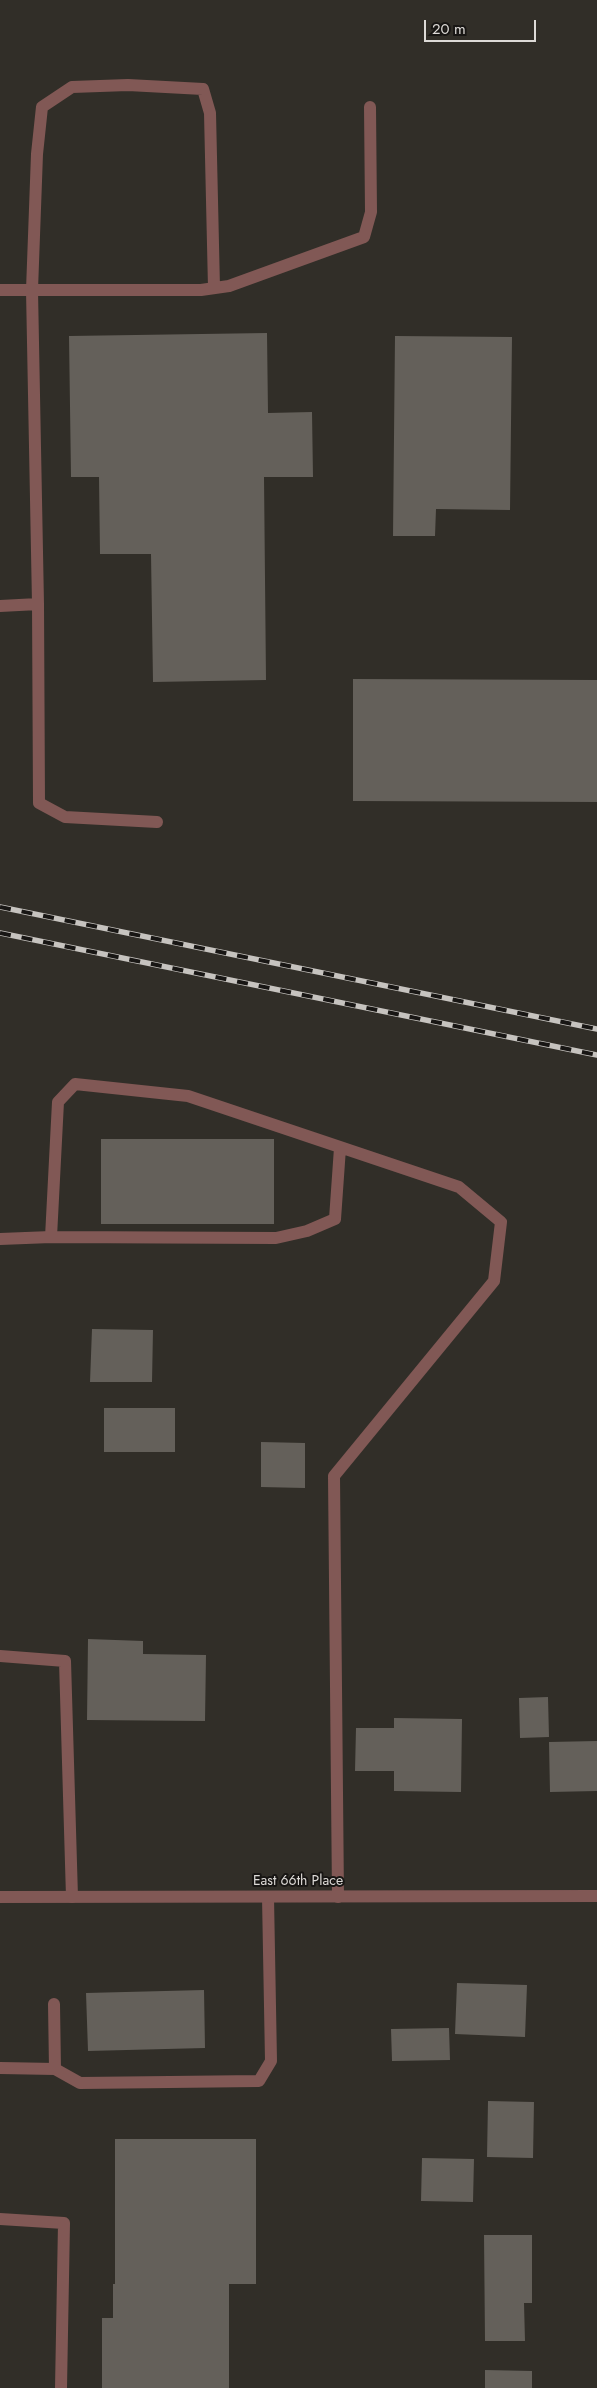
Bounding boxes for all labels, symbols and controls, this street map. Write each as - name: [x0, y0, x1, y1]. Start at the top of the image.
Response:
- scale bar: [427, 10, 540, 42]
- text: 20 m: [432, 18, 466, 40]
- street label: East 66th Place: [253, 1874, 343, 1890]

